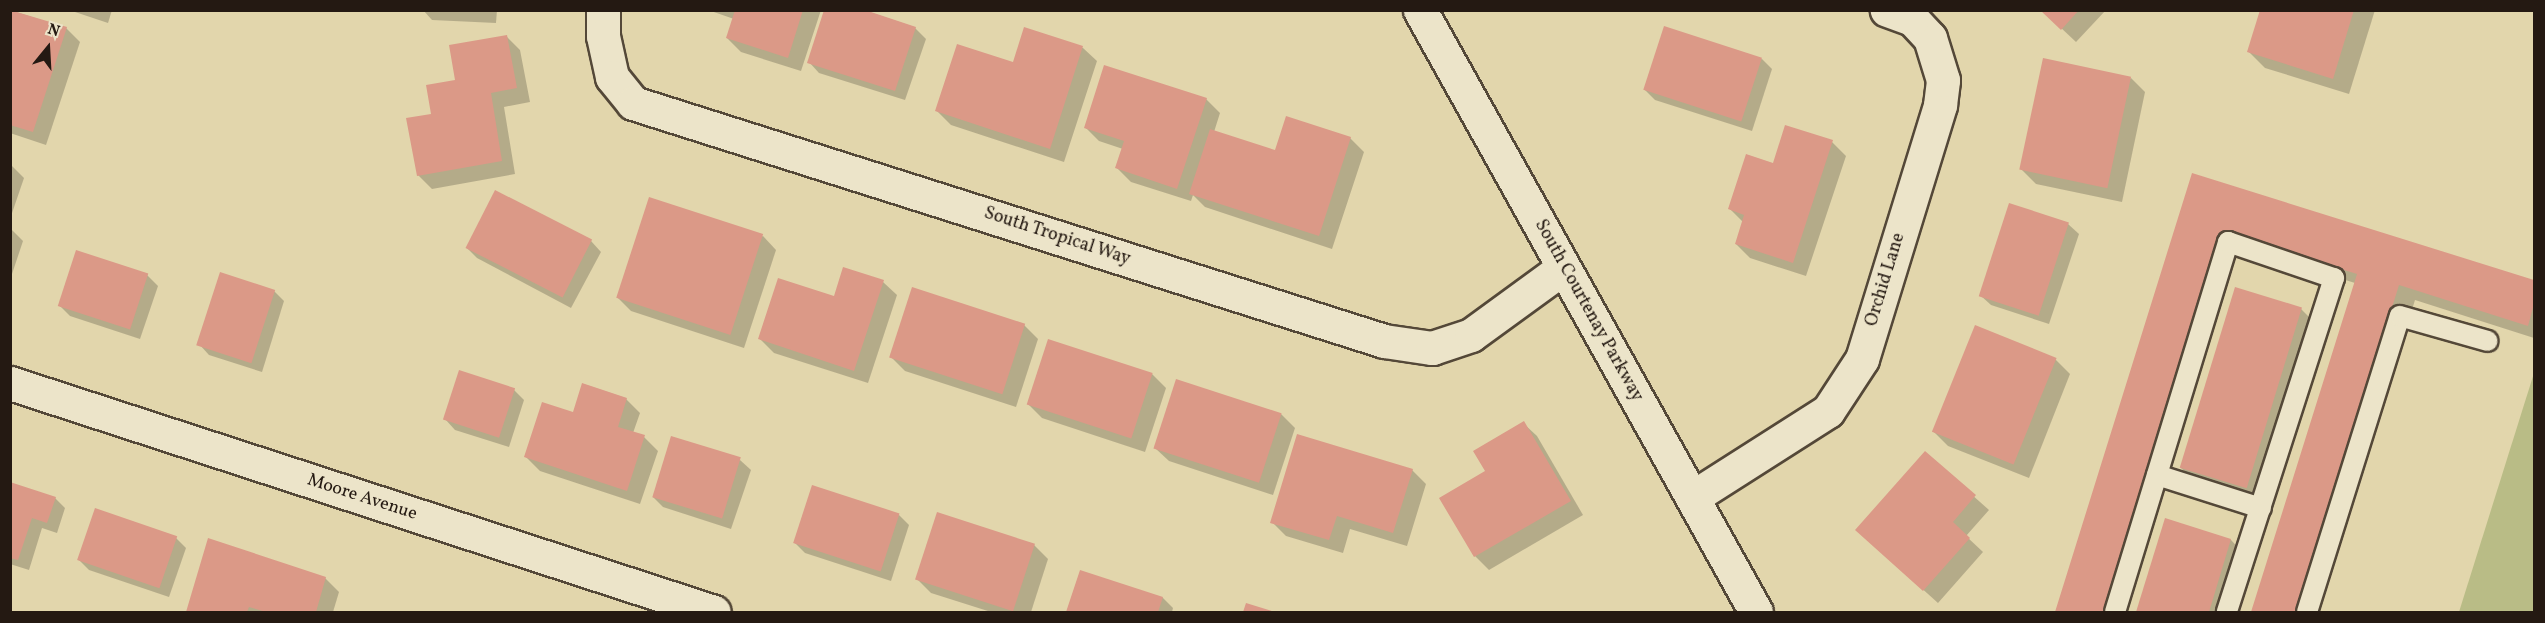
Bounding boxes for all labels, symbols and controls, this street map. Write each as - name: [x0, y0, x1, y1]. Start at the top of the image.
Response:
- north arrow: [18, 18, 78, 78]
- text: N: [45, 19, 62, 43]
- street label: South Tropical Way: [980, 203, 1134, 271]
- street label: South Courtenay Parkway: [1529, 216, 1647, 406]
- street label: Orchid Lane: [1862, 231, 1910, 329]
- street label: Moore Avenue: [304, 470, 420, 526]

